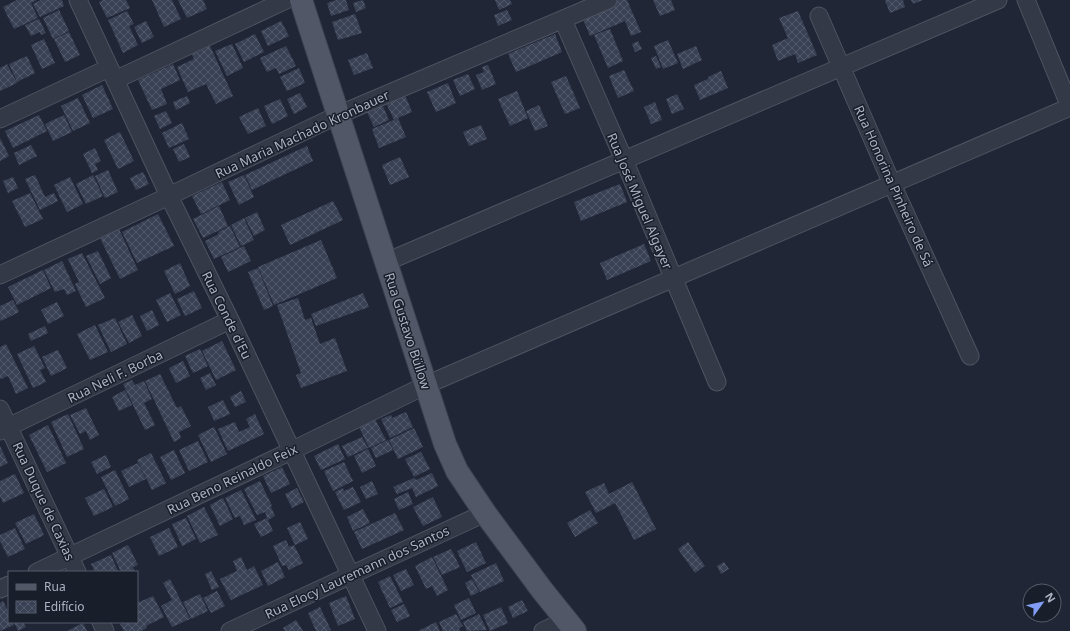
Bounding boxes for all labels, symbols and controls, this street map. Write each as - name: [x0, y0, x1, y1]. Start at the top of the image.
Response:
- street label: Rua Maria Machado Kronbauer: [212, 85, 393, 182]
- street label: Rua Honorina Pinheiro de Sá: [850, 102, 938, 270]
- street label: Rua José Miguel Algayer: [603, 130, 677, 273]
- street label: Rua Conde d'Eu: [198, 268, 256, 362]
- street label: Rua Gustavo Büllow: [381, 271, 436, 392]
- street label: Rua Neli F. Borba: [64, 345, 166, 407]
- street label: Rua Duque de Caxias: [9, 439, 79, 563]
- street label: Rua Beno Reinaldo Feix: [164, 440, 300, 518]
- street label: Rua Elocy Lauremann dos Santos: [262, 521, 452, 623]
- legend: [8, 571, 138, 623]
- text: Rua: [44, 578, 66, 595]
- north arrow: [1022, 583, 1062, 623]
- text: N: [1042, 589, 1060, 605]
- text: Edifício: [44, 598, 85, 615]

